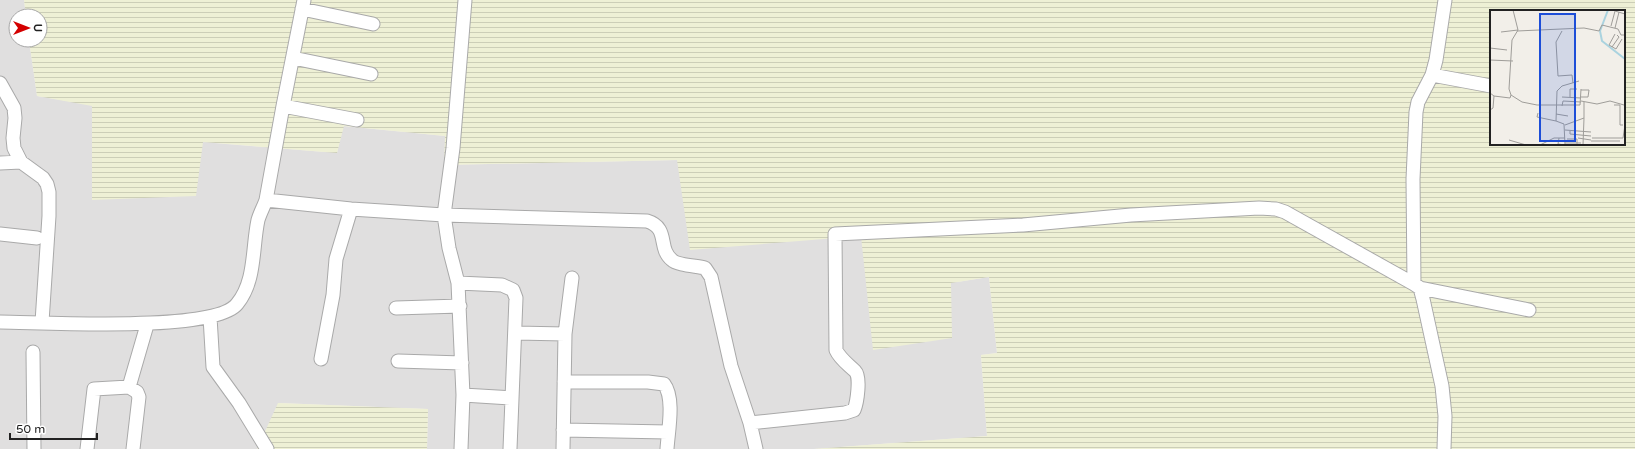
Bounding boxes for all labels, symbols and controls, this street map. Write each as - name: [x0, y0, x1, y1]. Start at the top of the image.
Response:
- north arrow: [8, 8, 48, 48]
- inset map: [1490, 10, 1625, 145]
- text: U: [31, 24, 44, 32]
- scale bar: [10, 415, 97, 441]
- text: 50 m: [16, 422, 45, 436]

